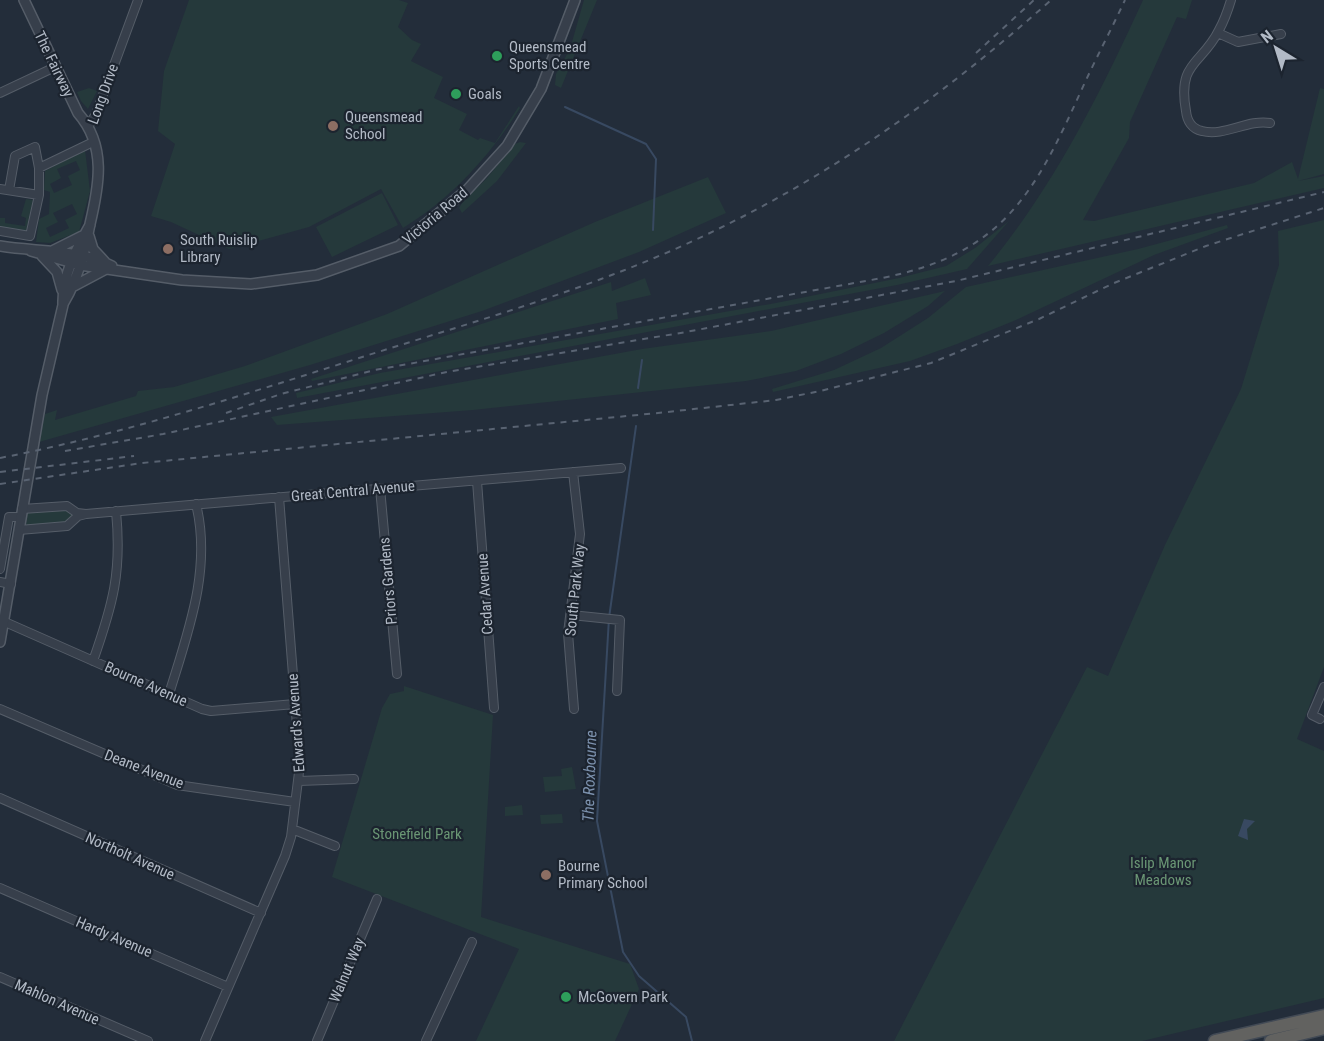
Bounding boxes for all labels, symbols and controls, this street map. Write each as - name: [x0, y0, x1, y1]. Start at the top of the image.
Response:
- north arrow: [1246, 18, 1306, 78]
- text: N: [1257, 26, 1277, 47]
- street label: The Fairway: [30, 28, 78, 100]
- place label: Queensmead Sports Centre: [509, 38, 590, 73]
- marker: Queensmead Sports Centre: [490, 49, 504, 63]
- street label: Long Drive: [84, 61, 122, 127]
- place label: Goals: [468, 85, 502, 103]
- marker: Goals: [449, 87, 463, 101]
- place label: Queensmead School: [345, 108, 422, 143]
- marker: Queensmead School: [326, 119, 340, 133]
- street label: Victoria Road: [399, 184, 471, 248]
- place label: South Ruislip Library: [180, 231, 257, 266]
- marker: South Ruislip Library: [161, 242, 175, 256]
- street label: Great Central Avenue: [290, 477, 416, 505]
- street label: Priors Gardens: [375, 536, 401, 626]
- street label: South Park Way: [561, 543, 589, 637]
- street label: Cedar Avenue: [473, 553, 497, 635]
- street label: Bourne Avenue: [102, 658, 190, 710]
- street label: Edward's Avenue: [284, 673, 308, 773]
- water label: The Roxbourne: [578, 730, 601, 822]
- street label: Deane Avenue: [102, 746, 186, 792]
- park label: Stonefield Park: [372, 825, 462, 843]
- street label: Northolt Avenue: [83, 828, 177, 884]
- park label: Islip Manor Meadows: [1130, 854, 1197, 889]
- place label: Bourne Primary School: [558, 857, 648, 892]
- marker: Bourne Primary School: [539, 868, 553, 882]
- street label: Hardy Avenue: [73, 913, 155, 961]
- street label: Walnut Way: [325, 935, 369, 1005]
- street label: Mahlon Avenue: [12, 975, 102, 1029]
- place label: McGovern Park: [578, 988, 668, 1006]
- marker: McGovern Park: [559, 990, 573, 1004]

